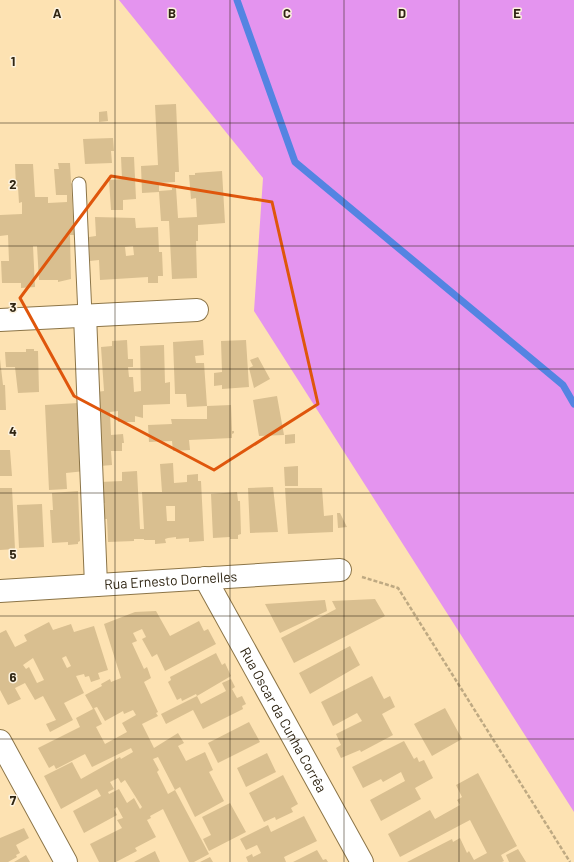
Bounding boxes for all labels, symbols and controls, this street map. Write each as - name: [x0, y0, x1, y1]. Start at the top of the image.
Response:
- text: A: [53, 5, 62, 21]
- text: B: [168, 5, 176, 21]
- text: C: [283, 5, 291, 21]
- text: D: [398, 5, 406, 21]
- text: E: [513, 5, 521, 21]
- text: 1: [11, 53, 15, 69]
- text: 2: [9, 176, 17, 192]
- text: 3: [9, 299, 17, 315]
- text: 4: [9, 423, 17, 439]
- text: 5: [9, 546, 17, 562]
- street label: Rua Ernesto Dornelles: [104, 567, 238, 593]
- street label: Rua Oscar da Cunha Corrêa: [237, 644, 331, 795]
- text: 6: [10, 669, 17, 685]
- text: 7: [10, 792, 17, 808]

